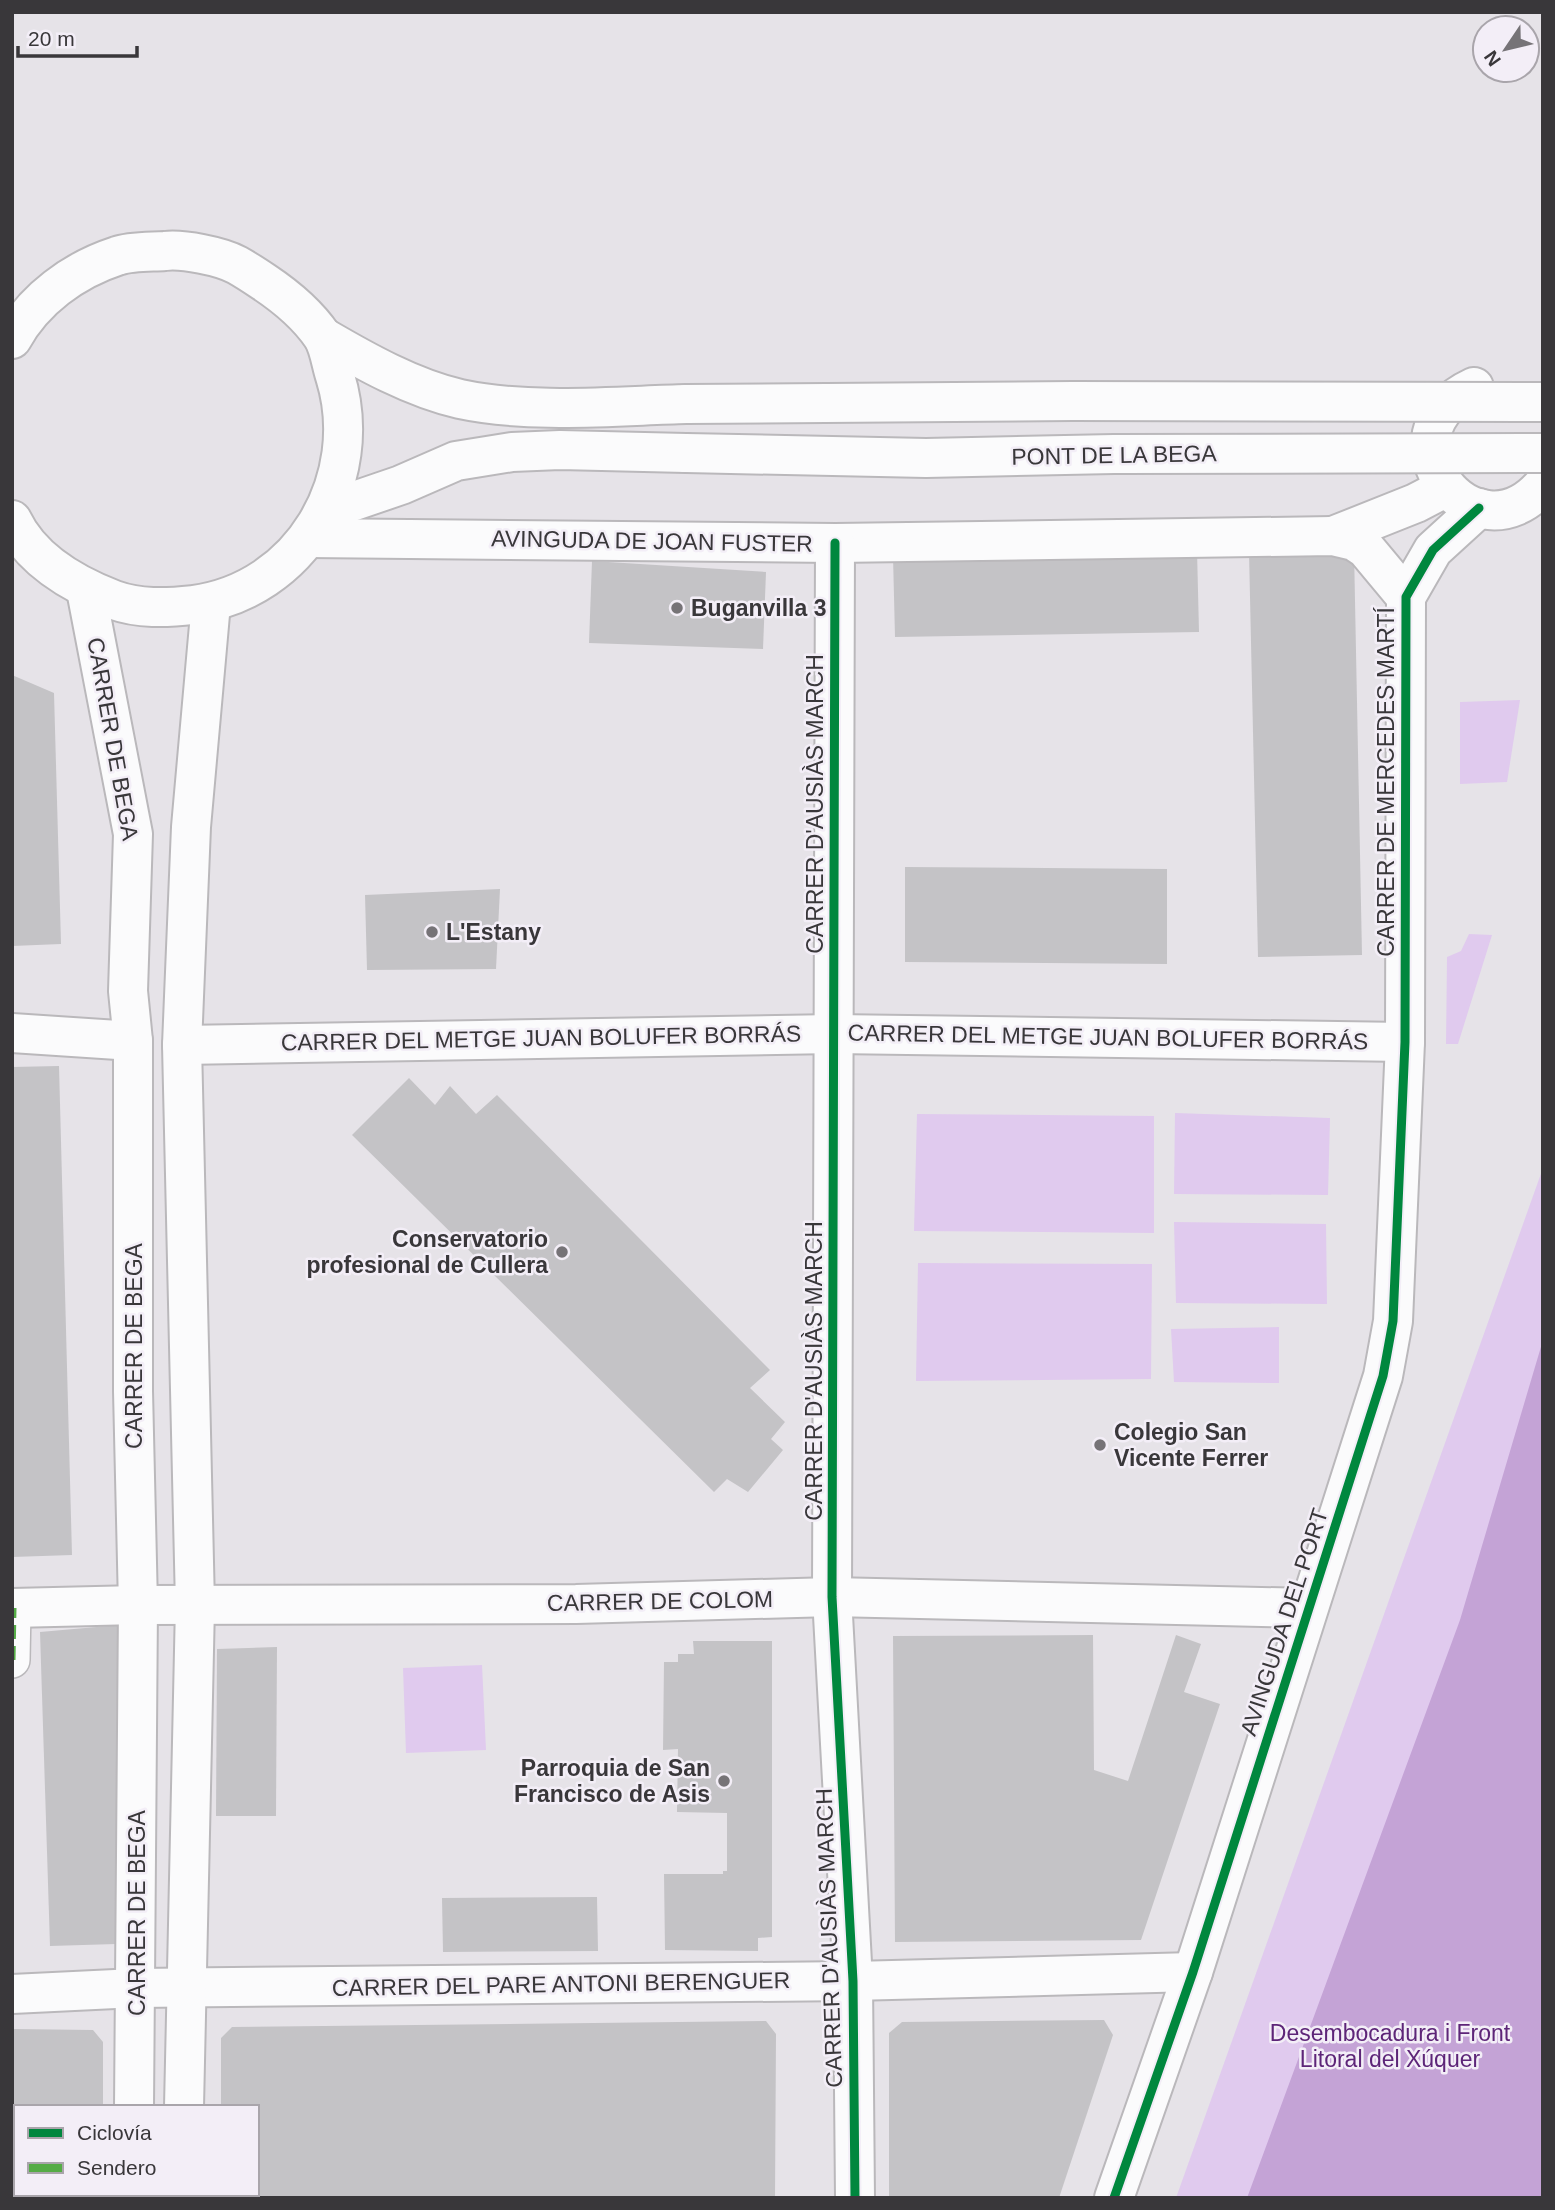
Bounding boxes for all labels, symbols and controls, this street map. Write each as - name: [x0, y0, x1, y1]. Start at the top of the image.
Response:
- scale bar: [18, 14, 136, 58]
- north arrow: [1471, 14, 1541, 84]
- text: 20 m: [28, 27, 75, 50]
- text: N: [1480, 47, 1505, 70]
- street label: PONT DE LA BEGA: [1011, 440, 1218, 470]
- street label: AVINGUDA DE JOAN FUSTER: [491, 525, 813, 557]
- place label: Buganvilla 3: [691, 595, 826, 621]
- marker: Buganvilla 3: [669, 600, 685, 616]
- street label: CARRER DE MERCEDES MARTÍ: [1373, 607, 1399, 957]
- street label: CARRER DE BEGA: [82, 635, 144, 843]
- street label: CARRER D'AUSIÀS MARCH: [802, 654, 828, 954]
- place label: L'Estany: [446, 919, 541, 945]
- marker: L'Estany: [424, 924, 440, 940]
- street label: CARRER DEL METGE JUAN BOLUFER BORRÁS: [848, 1019, 1368, 1055]
- street label: CARRER DEL METGE JUAN BOLUFER BORRÁS: [281, 1020, 801, 1056]
- street label: CARRER D'AUSIÀS MARCH: [801, 1221, 827, 1521]
- place label: Conservatorio profesional de Cullera: [306, 1226, 548, 1278]
- street label: CARRER DE BEGA: [121, 1242, 147, 1449]
- marker: Conservatorio profesional de Cullera: [554, 1244, 570, 1260]
- place label: Colegio San Vicente Ferrer: [1114, 1419, 1268, 1471]
- marker: Colegio San Vicente Ferrer: [1092, 1437, 1108, 1453]
- street label: AVINGUDA DEL PORT: [1235, 1505, 1333, 1739]
- street label: CARRER DE COLOM: [547, 1586, 773, 1616]
- place label: Parroquia de San Francisco de Asis: [514, 1755, 710, 1807]
- marker: Parroquia de San Francisco de Asis: [716, 1773, 732, 1789]
- street label: CARRER D'AUSIÀS MARCH: [811, 1788, 847, 2088]
- street label: CARRER DE BEGA: [124, 1809, 150, 2016]
- street label: CARRER DEL PARE ANTONI BERENGUER: [332, 1967, 790, 2001]
- park label: Desembocadura i Front Litoral del Xúquer: [1270, 2020, 1511, 2072]
- legend: [14, 2105, 259, 2196]
- text: Ciclovía: [77, 2121, 152, 2144]
- text: Sendero: [77, 2156, 156, 2179]

